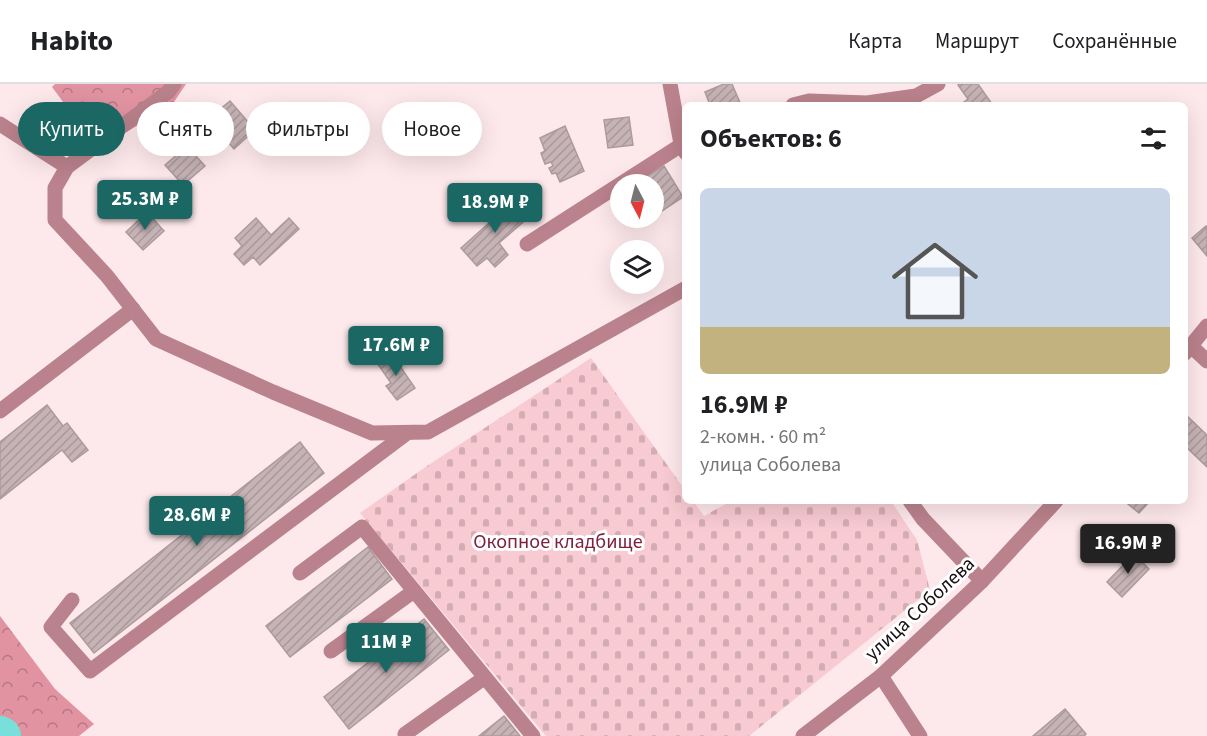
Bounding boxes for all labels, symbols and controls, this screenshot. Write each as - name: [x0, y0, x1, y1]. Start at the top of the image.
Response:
- text: Habito: [30, 21, 113, 61]
- text: Карта: [848, 26, 902, 56]
- text: Маршрут: [935, 26, 1019, 56]
- text: Сохранённые: [1052, 26, 1177, 56]
- chip: Купить: [18, 102, 125, 156]
- chip: Снять: [137, 102, 234, 156]
- chip: Фильтры: [246, 102, 370, 156]
- chip: Новое: [382, 102, 482, 156]
- text: Объектов: 6: [700, 120, 842, 157]
- icon: filters: [1137, 122, 1170, 155]
- north arrow: [610, 174, 664, 228]
- map controls: [610, 174, 664, 294]
- pin: 25.3M ₽: [90, 180, 200, 231]
- pin: 18.9M ₽: [440, 183, 550, 234]
- text: 25.3M ₽: [111, 185, 179, 213]
- text: 18.9M ₽: [461, 188, 529, 216]
- icon: home: [881, 227, 989, 335]
- button: layers: [610, 240, 664, 294]
- pin: 17.6M ₽: [341, 326, 451, 377]
- text: 17.6M ₽: [362, 331, 430, 359]
- text: 16.9M ₽: [700, 386, 788, 423]
- text: 2-комн. · 60 m²: [700, 423, 826, 451]
- text: улица Соболева: [700, 451, 841, 479]
- pin: 28.6M ₽: [142, 496, 252, 547]
- text: 28.6M ₽: [163, 501, 231, 529]
- pin: 16.9M ₽: [1073, 524, 1183, 575]
- park label: Окопное кладбище: [473, 528, 643, 556]
- text: 16.9M ₽: [1094, 529, 1162, 557]
- street label: улица Соболева: [859, 551, 981, 667]
- pin: 11M ₽: [344, 623, 428, 674]
- text: 11M ₽: [361, 628, 411, 656]

